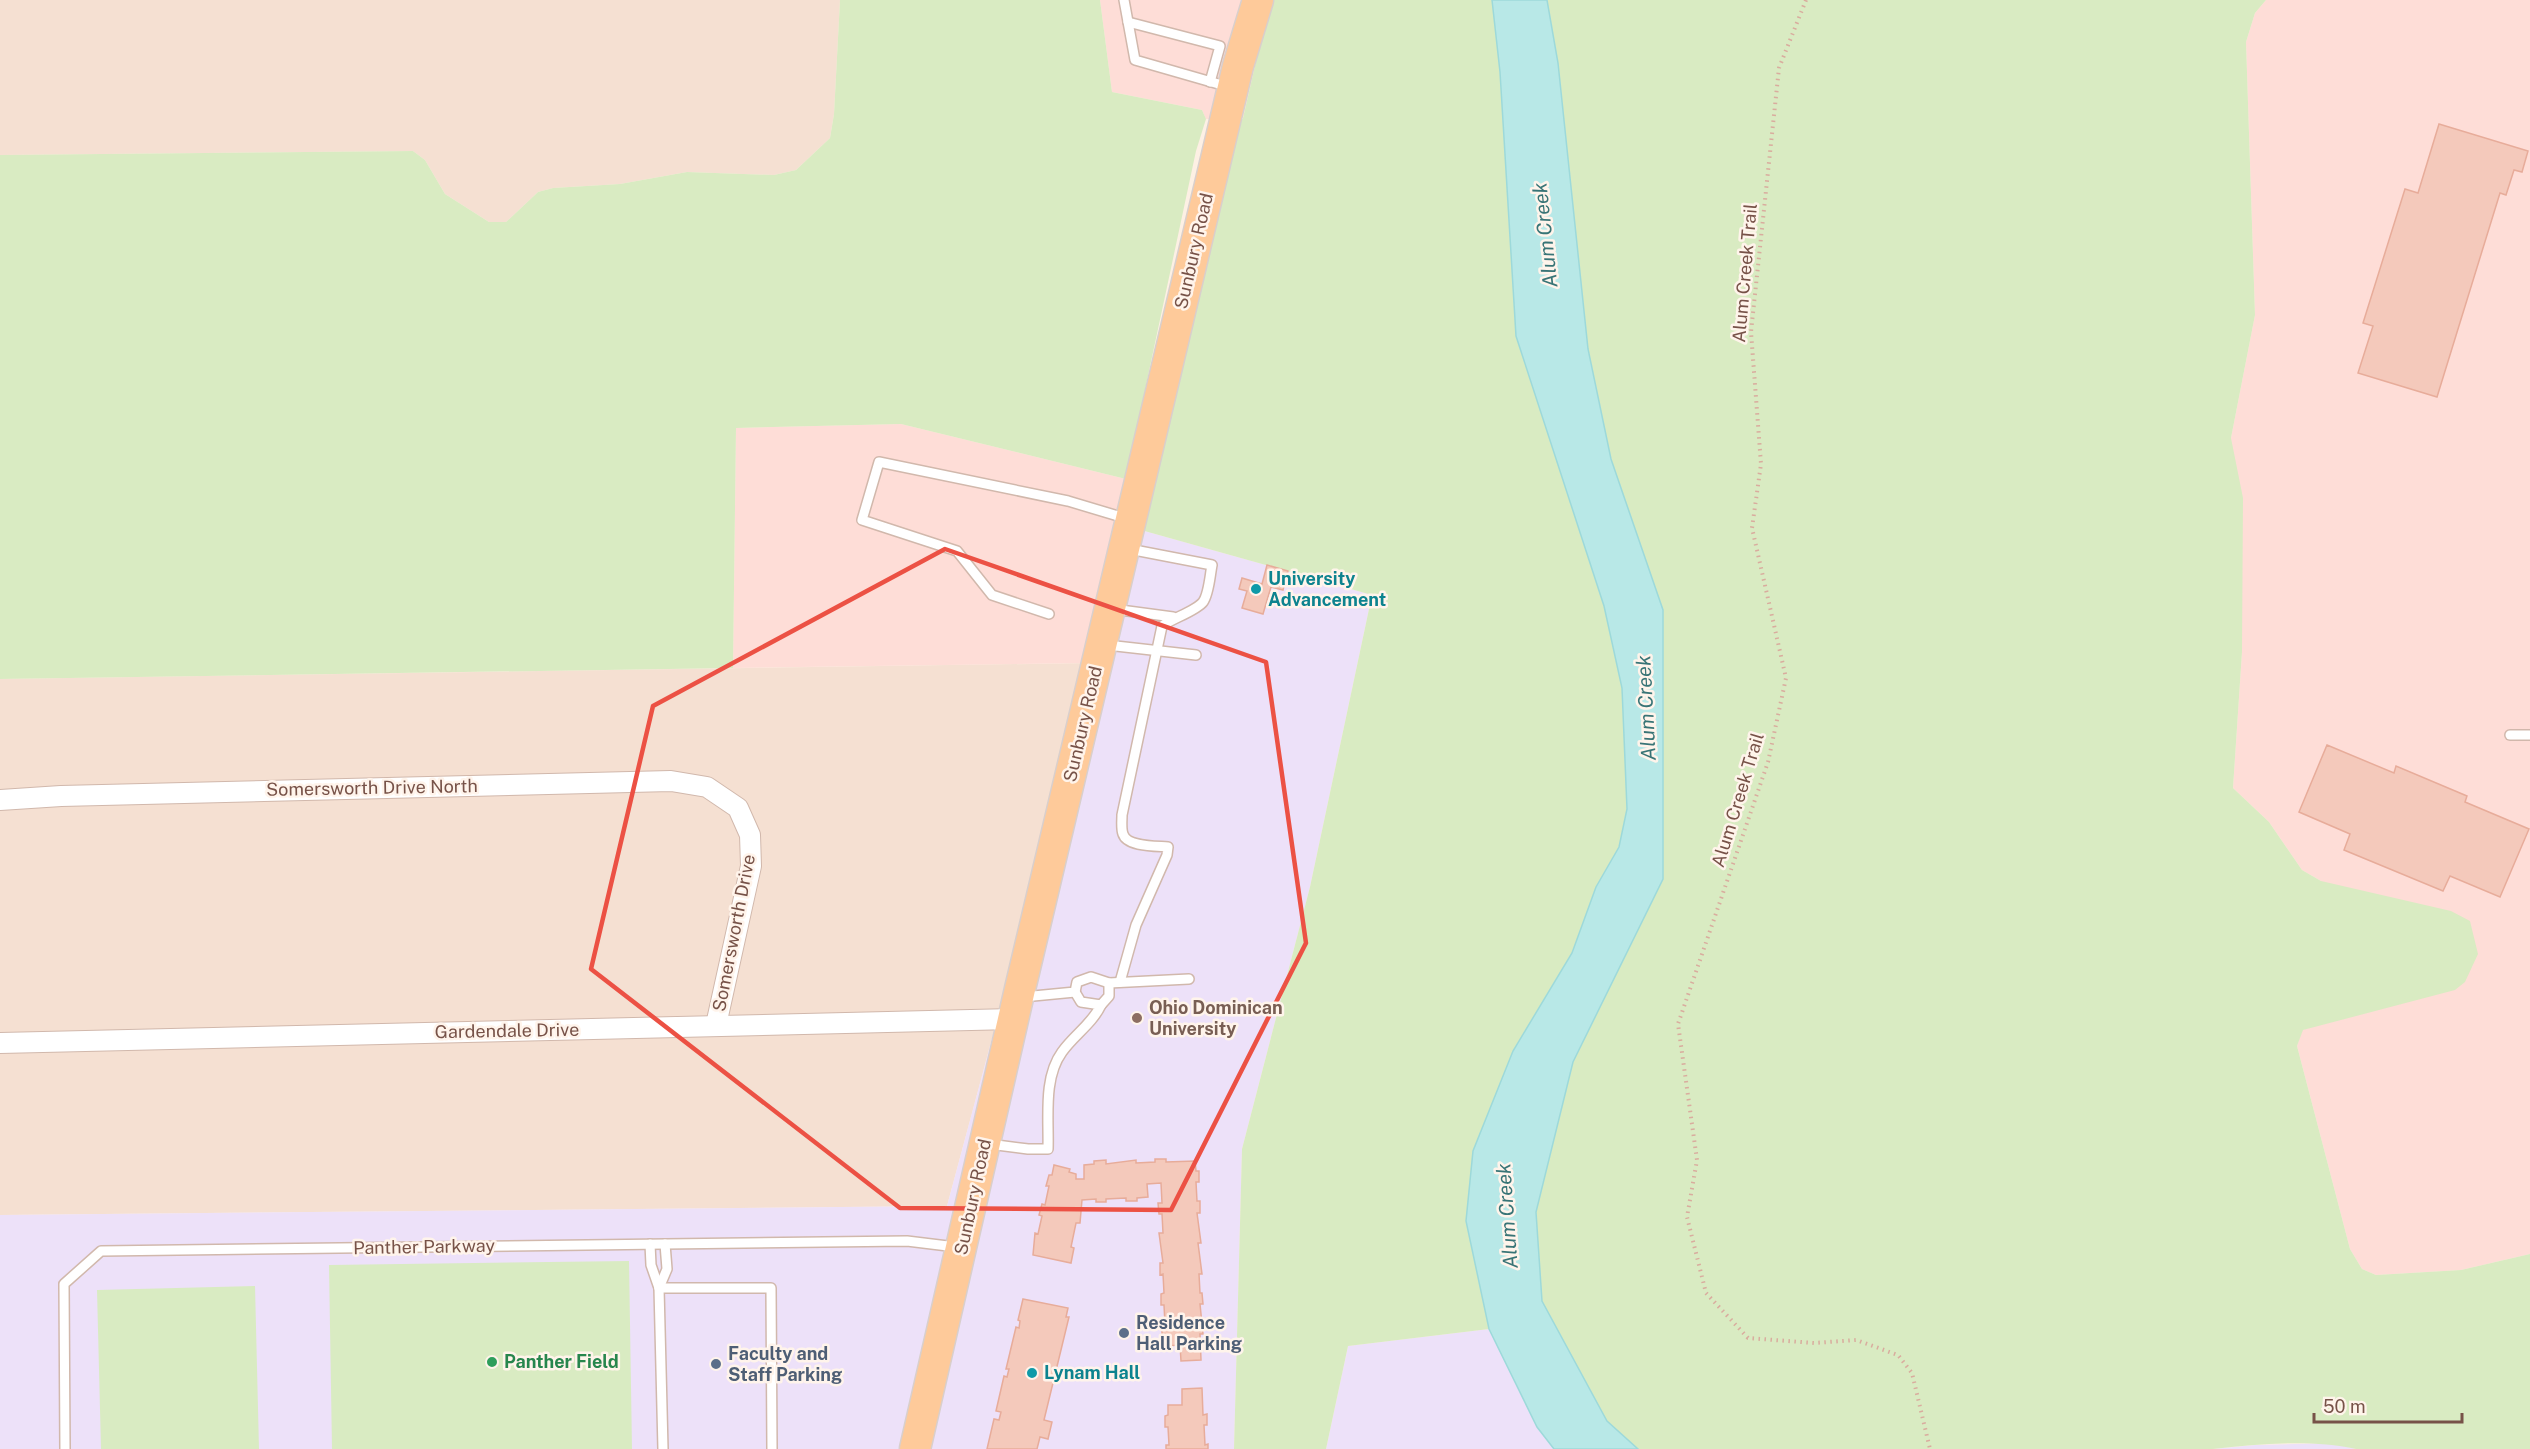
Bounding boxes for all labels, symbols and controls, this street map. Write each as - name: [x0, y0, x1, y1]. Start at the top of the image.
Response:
- water label: Alum Creek: [1528, 181, 1562, 289]
- street label: Sunbury Road: [1170, 191, 1217, 311]
- street label: Alum Creek Trail: [1728, 203, 1761, 343]
- place label: University Advancement: [1268, 568, 1386, 610]
- marker: University Advancement: [1249, 582, 1263, 596]
- water label: Alum Creek: [1631, 655, 1661, 761]
- street label: Sunbury Road: [1059, 664, 1106, 784]
- street label: Alum Creek Trail: [1707, 730, 1768, 870]
- street label: Somersworth Drive North: [266, 775, 478, 800]
- street label: Somersworth Drive: [708, 853, 759, 1013]
- place label: Ohio Dominican University: [1149, 997, 1283, 1039]
- marker: Ohio Dominican University: [1130, 1011, 1144, 1025]
- street label: Gardendale Drive: [435, 1019, 579, 1042]
- street label: Sunbury Road: [950, 1137, 995, 1257]
- water label: Alum Creek: [1491, 1162, 1523, 1269]
- street label: Panther Parkway: [353, 1235, 496, 1258]
- place label: Residence Hall Parking: [1136, 1312, 1242, 1354]
- marker: Residence Hall Parking: [1117, 1326, 1131, 1340]
- place label: Faculty and Staff Parking: [728, 1343, 842, 1385]
- place label: Panther Field: [504, 1351, 619, 1372]
- marker: Panther Field: [485, 1355, 499, 1369]
- marker: Faculty and Staff Parking: [709, 1357, 723, 1371]
- place label: Lynam Hall: [1044, 1362, 1140, 1383]
- marker: Lynam Hall: [1025, 1366, 1039, 1380]
- scale bar: [2314, 1386, 2462, 1424]
- text: 50 m: [2323, 1396, 2366, 1417]

